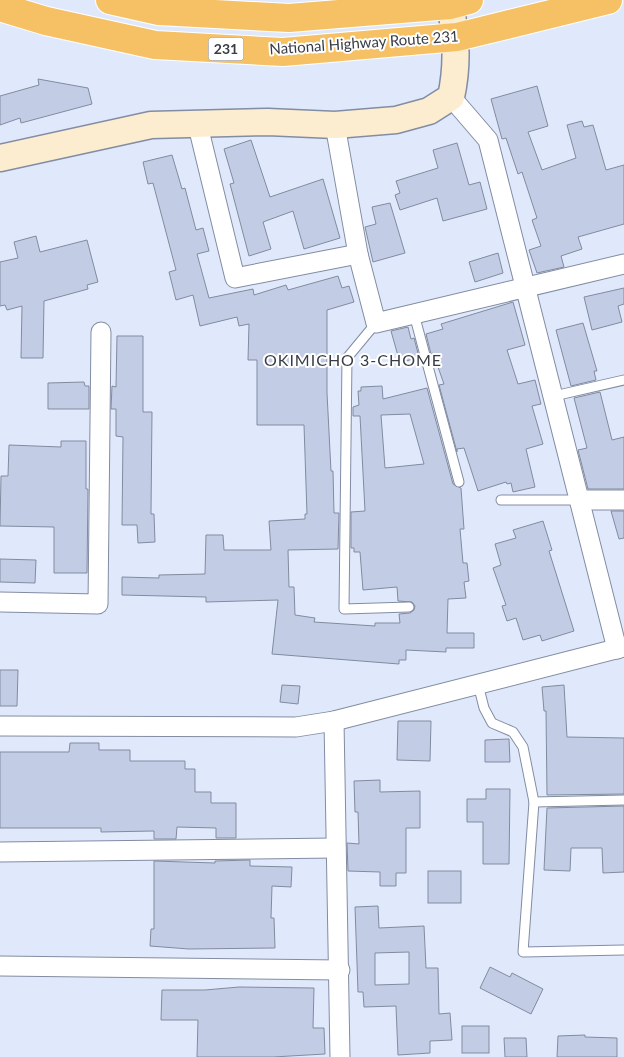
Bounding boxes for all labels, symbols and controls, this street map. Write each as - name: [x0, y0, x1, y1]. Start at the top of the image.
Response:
- street label: National Highway Route 231: [269, 26, 459, 58]
- road number: 231: [208, 38, 244, 61]
- district label: OKIMICHO 3-CHOME: [264, 350, 442, 369]

